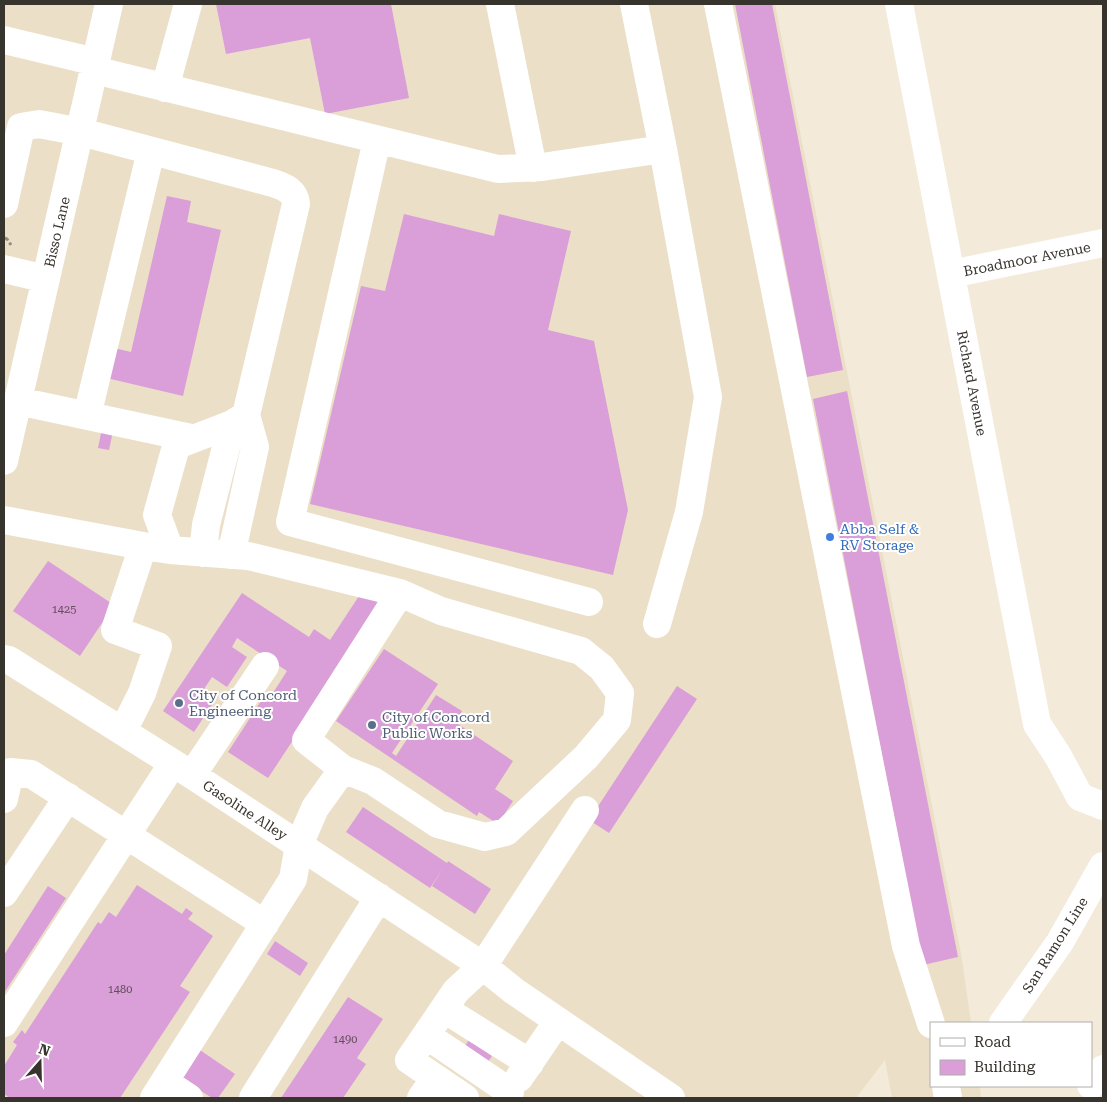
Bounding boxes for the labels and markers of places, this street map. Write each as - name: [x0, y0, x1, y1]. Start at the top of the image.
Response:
- place label: Abba Self & RV Storage: [840, 521, 919, 553]
- marker: Abba Self & RV Storage: [824, 531, 836, 543]
- place label: City of Concord Engineering: [189, 687, 297, 719]
- marker: City of Concord Engineering: [173, 697, 185, 709]
- place label: City of Concord Public Works: [382, 709, 490, 741]
- marker: City of Concord Public Works: [366, 719, 378, 731]

